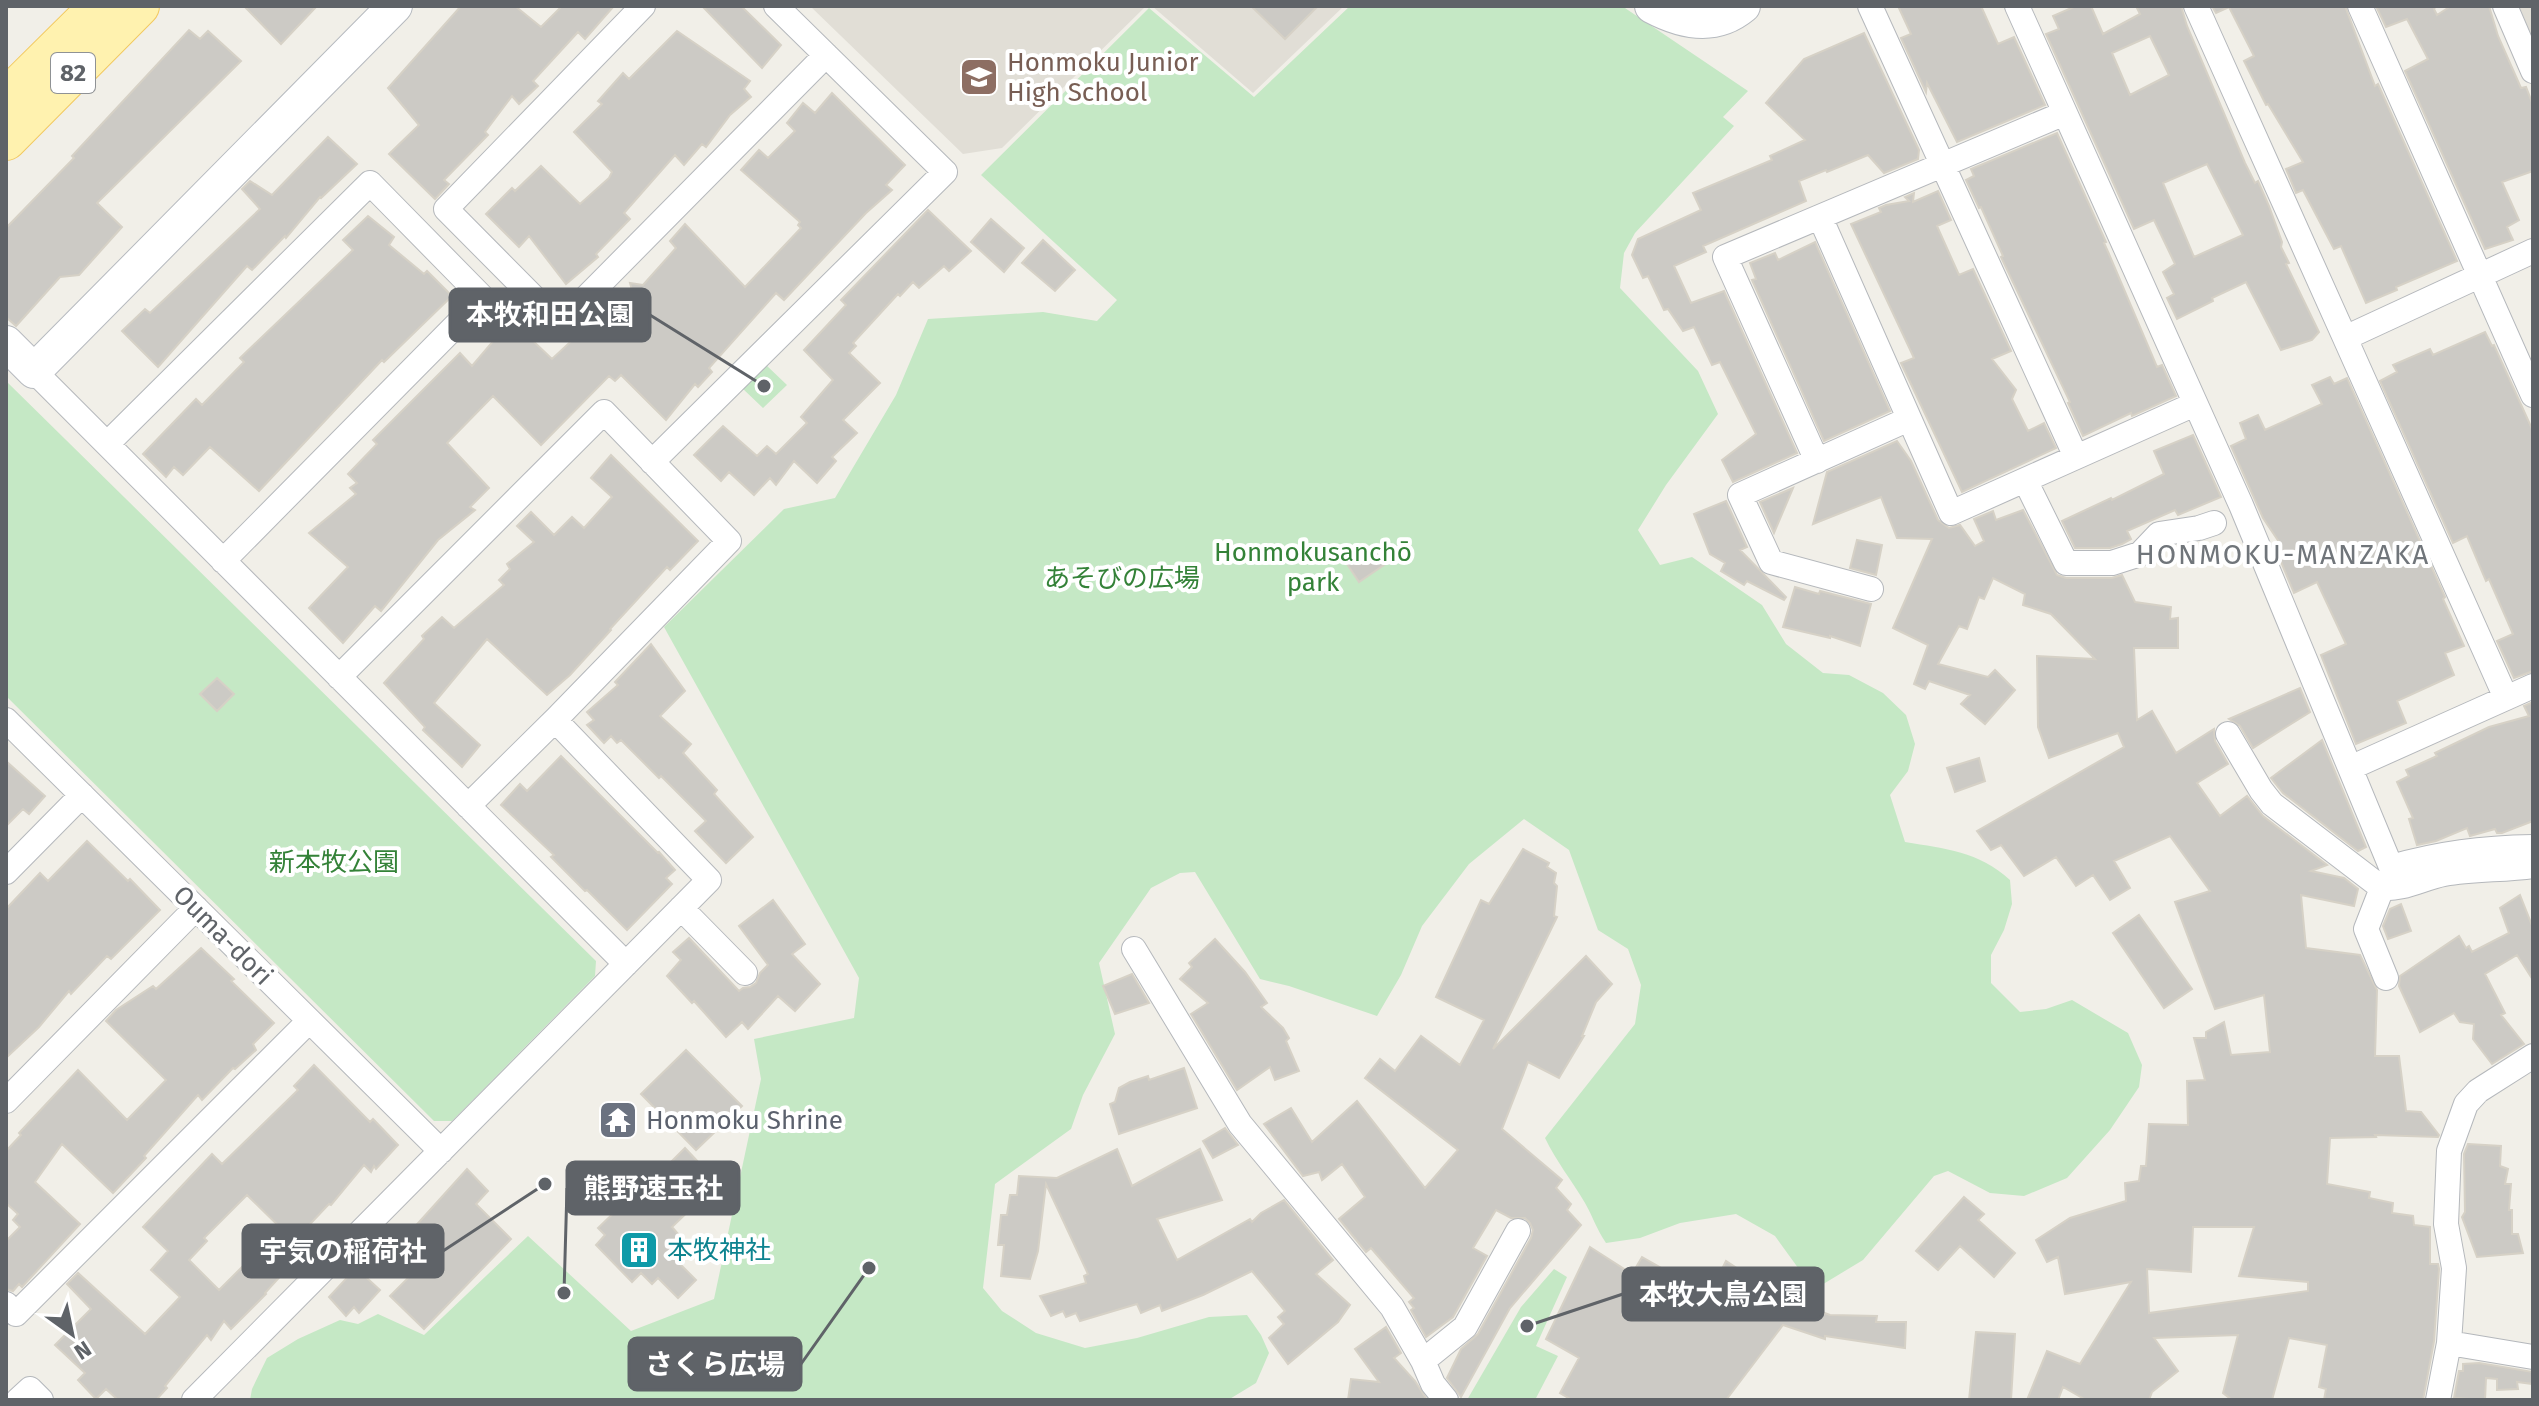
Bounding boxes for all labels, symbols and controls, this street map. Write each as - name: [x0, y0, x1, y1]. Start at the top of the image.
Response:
- place label: Honmoku Junior High School: [1007, 47, 1199, 108]
- road number: 82: [51, 53, 95, 93]
- school or university icon: Honmoku Junior High School: [958, 56, 1000, 98]
- callout: 本牧和田公園: [450, 289, 650, 341]
- text: 本牧和田公園: [466, 298, 634, 331]
- park label: Honmokusanchō park: [1214, 537, 1412, 598]
- district label: HONMOKU-MANZAKA: [2136, 538, 2430, 571]
- park label: あそびの広場: [1044, 563, 1200, 594]
- park label: 新本牧公園: [269, 847, 399, 878]
- street label: Ouma-dori: [166, 879, 279, 992]
- temple icon: Honmoku Shrine: [597, 1099, 639, 1141]
- place label: Honmoku Shrine: [646, 1105, 843, 1136]
- callout: 熊野速玉社: [567, 1162, 739, 1214]
- text: 熊野速玉社: [583, 1172, 723, 1205]
- callout: 宇気の稲荷社: [243, 1225, 443, 1277]
- building icon: 本牧神社: [618, 1229, 660, 1271]
- text: 宇気の稲荷社: [259, 1235, 427, 1268]
- place label: 本牧神社: [667, 1235, 771, 1266]
- callout: 本牧大鳥公園: [1623, 1268, 1823, 1320]
- text: 本牧大鳥公園: [1639, 1278, 1807, 1311]
- north arrow: [32, 1294, 112, 1374]
- text: N: [69, 1335, 96, 1366]
- callout: さくら広場: [629, 1338, 801, 1390]
- text: さくら広場: [645, 1348, 785, 1381]

